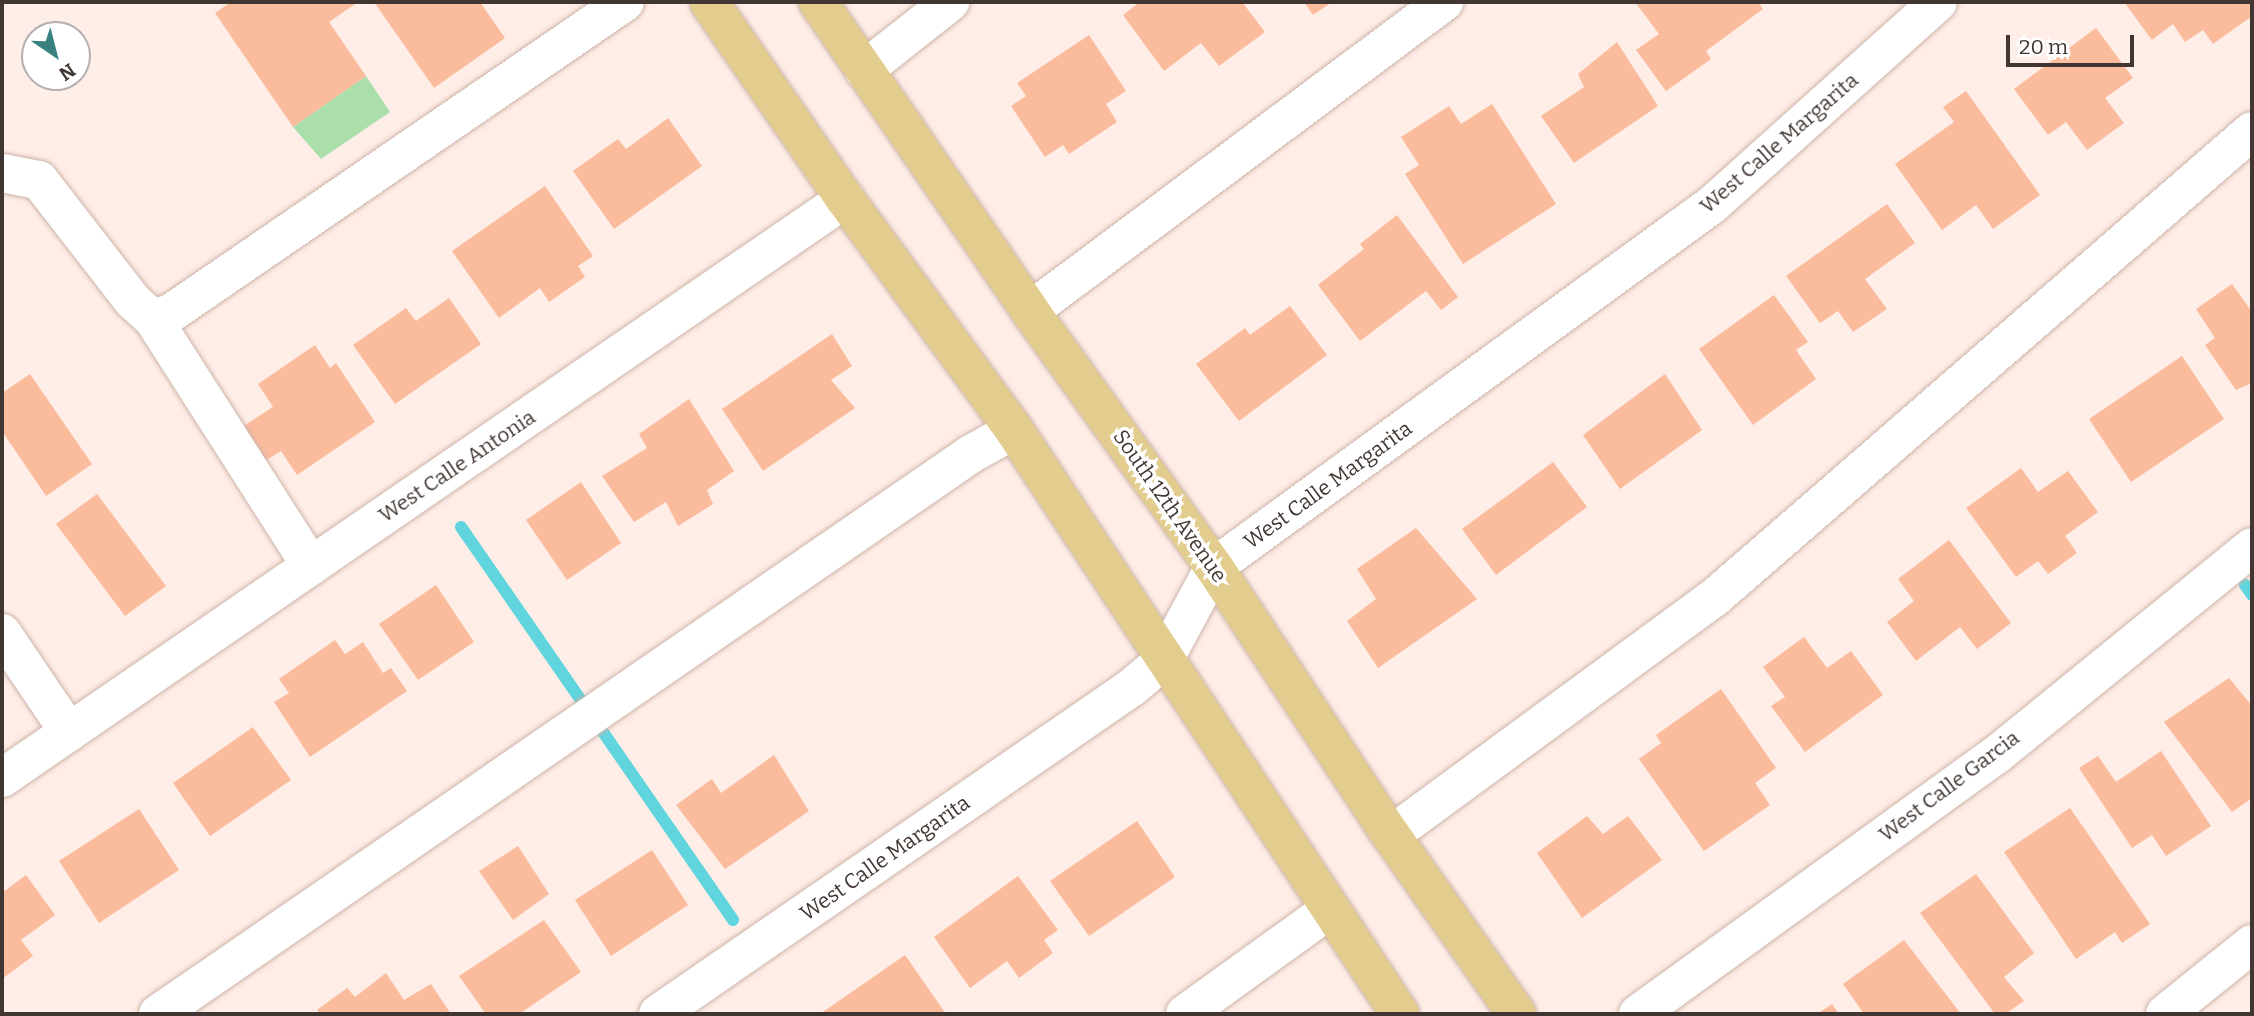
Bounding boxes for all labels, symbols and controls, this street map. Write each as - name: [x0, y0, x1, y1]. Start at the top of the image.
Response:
- north arrow: [21, 21, 91, 91]
- scale bar: [2009, 21, 2137, 65]
- text: 20 m: [2019, 34, 2068, 60]
- text: N: [55, 58, 80, 86]
- street label: West Calle Margarita: [1695, 67, 1863, 219]
- street label: West Calle Antonia: [374, 404, 540, 528]
- street label: West Calle Margarita: [1239, 416, 1417, 554]
- street label: South 12th Avenue: [1108, 425, 1232, 587]
- street label: West Calle Garcia: [1874, 725, 2024, 847]
- street label: West Calle Margarita: [795, 790, 975, 926]

